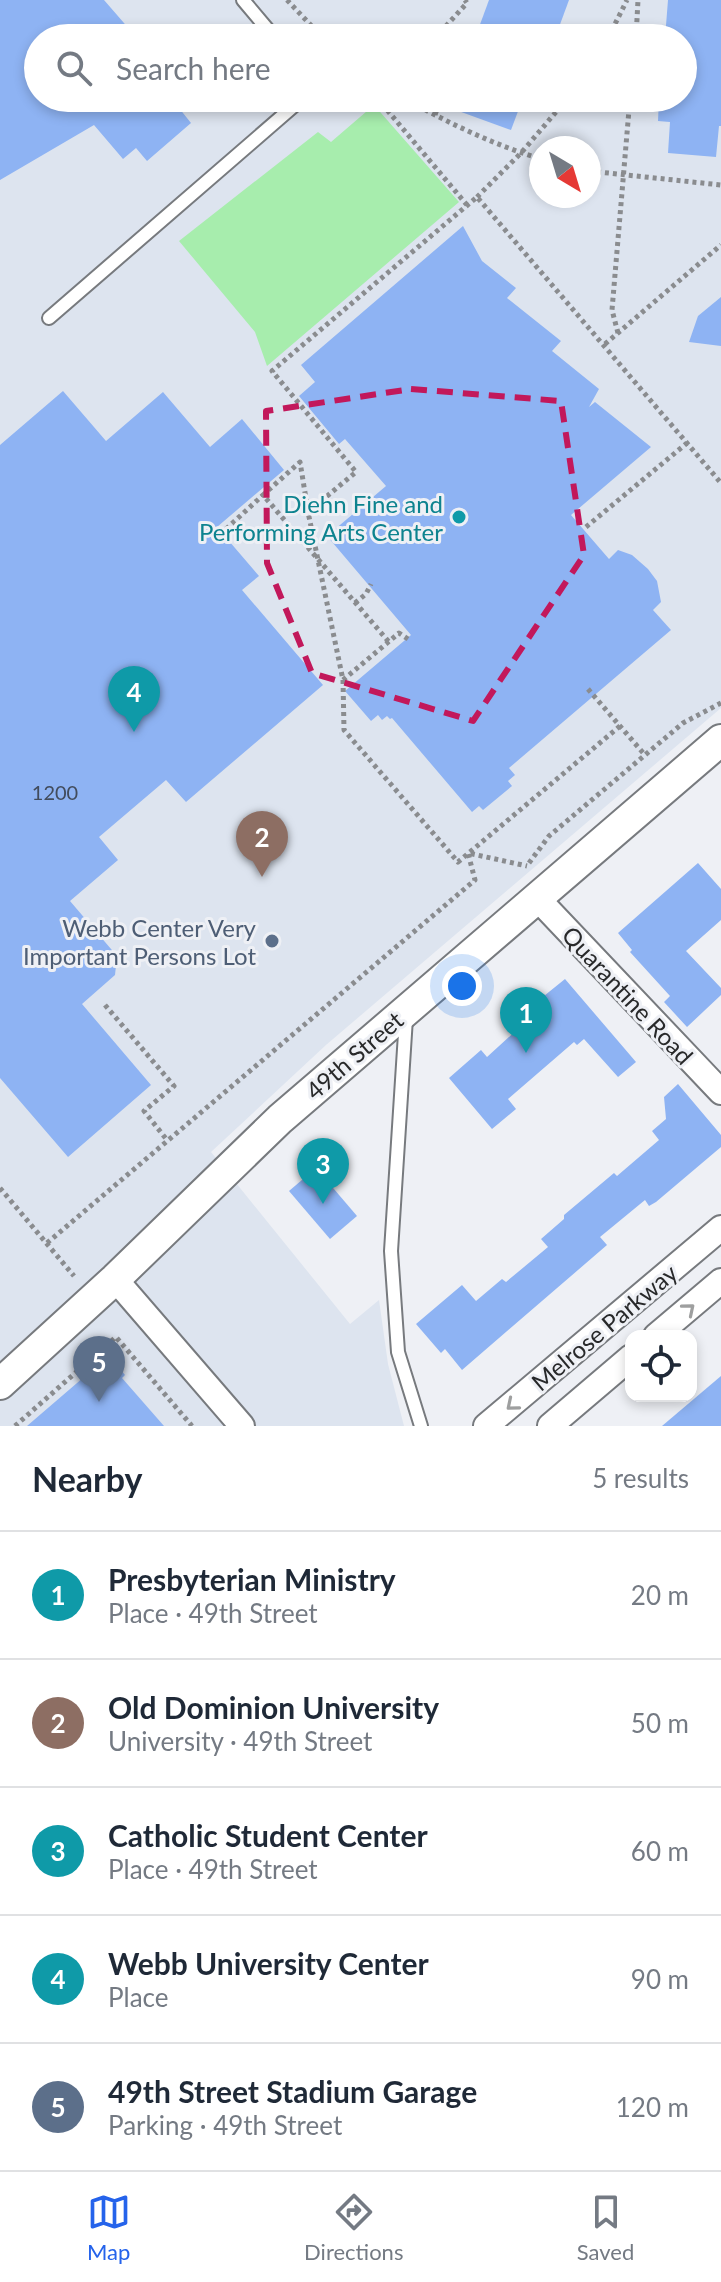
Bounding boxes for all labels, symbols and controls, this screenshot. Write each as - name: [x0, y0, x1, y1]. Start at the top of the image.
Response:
- search box: [24, 24, 697, 112]
- icon: search: [52, 46, 96, 90]
- text: Search here: [116, 50, 271, 86]
- north arrow: [529, 136, 601, 208]
- place label: Diehn Fine and Performing Arts Center: [199, 489, 443, 546]
- marker: Diehn Fine and Performing Arts Center: [450, 508, 468, 526]
- pin: 4: [108, 666, 160, 732]
- house number: 1200: [32, 780, 78, 804]
- pin: 2: [236, 811, 288, 877]
- place label: Webb Center Very Important Persons Lot: [23, 913, 257, 970]
- street label: Quarantine Road: [557, 920, 699, 1070]
- marker: Webb Center Very Important Persons Lot: [263, 932, 281, 950]
- your location: [442, 966, 482, 1006]
- pin: 1: [500, 987, 552, 1053]
- street label: 49th Street: [300, 1005, 409, 1105]
- pin: 3: [297, 1138, 349, 1204]
- street label: Melrose Parkway: [525, 1257, 683, 1396]
- one-way arrow: [679, 1304, 694, 1319]
- map controls: [625, 1330, 697, 1402]
- button: locate: [625, 1330, 697, 1402]
- pin: 5: [73, 1336, 125, 1402]
- one-way arrow: [506, 1395, 521, 1410]
- text: Nearby: [32, 1458, 143, 1499]
- text: 5 results: [592, 1462, 689, 1494]
- text: Presbyterian Ministry: [108, 1561, 396, 1597]
- text: 1: [50, 1579, 66, 1611]
- text: 20 m: [631, 1579, 689, 1611]
- text: Place · 49th Street: [108, 1597, 318, 1629]
- text: Old Dominion University: [108, 1689, 439, 1725]
- text: 2: [50, 1707, 66, 1739]
- text: 50 m: [631, 1707, 689, 1739]
- text: University · 49th Street: [108, 1725, 372, 1757]
- text: Catholic Student Center: [108, 1817, 428, 1853]
- text: 3: [50, 1835, 66, 1867]
- text: 60 m: [631, 1835, 689, 1867]
- text: Place · 49th Street: [108, 1853, 318, 1885]
- text: Webb University Center: [108, 1945, 429, 1981]
- text: 4: [50, 1963, 66, 1995]
- text: 90 m: [631, 1963, 689, 1995]
- text: Place: [108, 1981, 169, 2013]
- text: 49th Street Stadium Garage: [108, 2073, 477, 2109]
- text: 5: [50, 2091, 66, 2123]
- text: 120 m: [616, 2091, 689, 2123]
- text: Parking · 49th Street: [108, 2109, 342, 2141]
- tab: Map: [87, 2190, 131, 2265]
- tab: Directions: [304, 2190, 403, 2265]
- tab: Saved: [577, 2190, 634, 2265]

